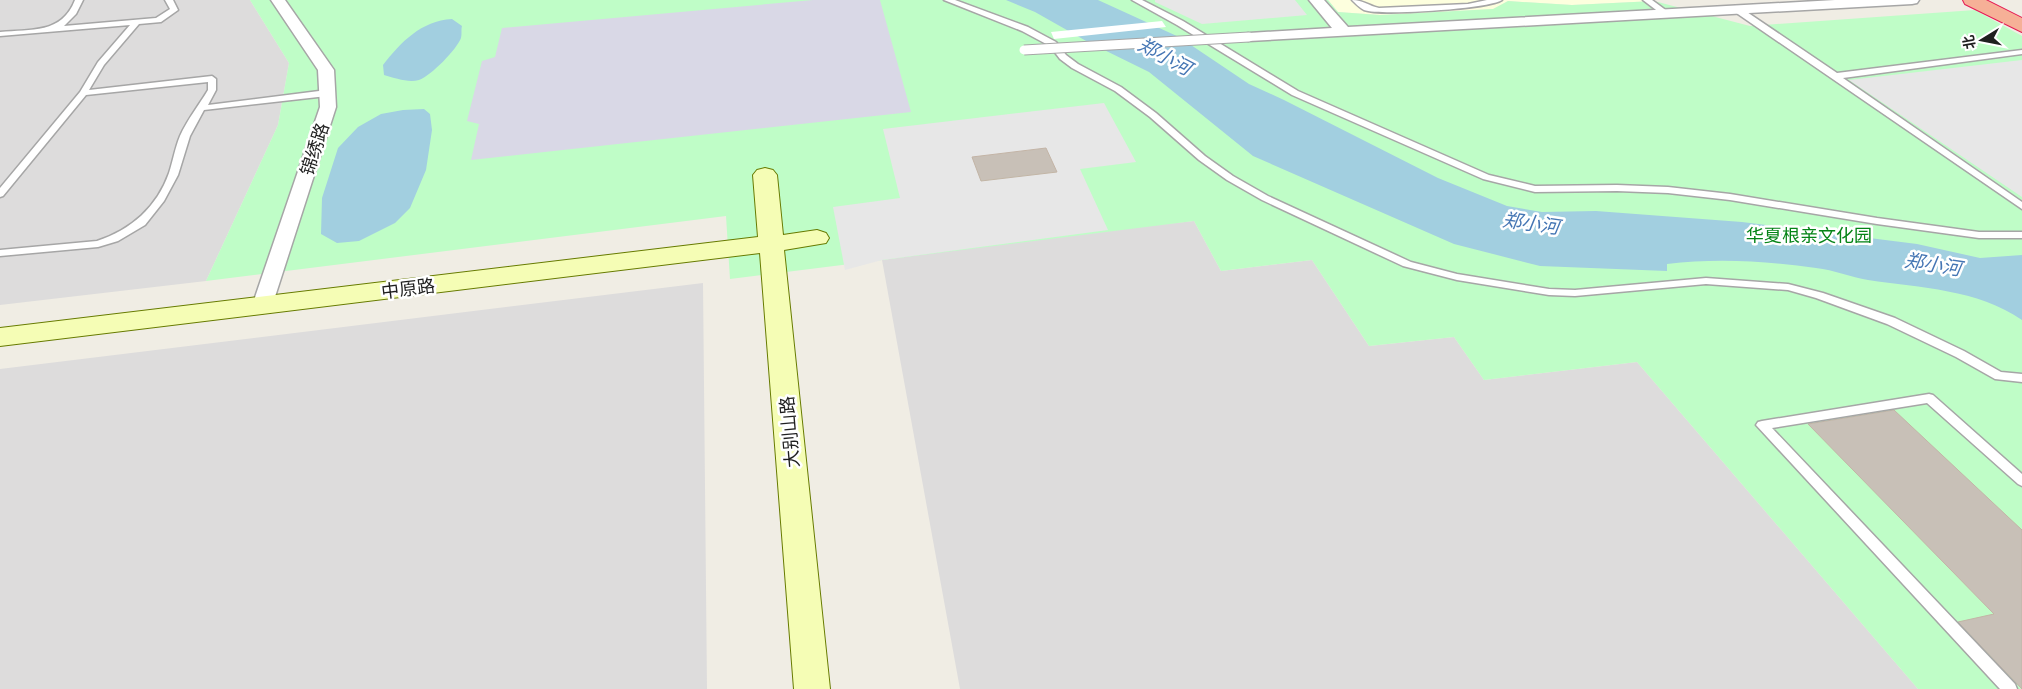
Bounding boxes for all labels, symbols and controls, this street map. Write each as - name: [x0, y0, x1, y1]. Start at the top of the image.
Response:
- north arrow: [1957, 15, 2007, 65]
- water label: 郑小河: [1134, 31, 1200, 83]
- text: 北: [1958, 34, 1979, 51]
- street label: 锦绣路: [294, 120, 334, 178]
- water label: 郑小河: [1501, 206, 1565, 240]
- park label: 华夏根亲文化园: [1746, 223, 1872, 247]
- water label: 郑小河: [1903, 247, 1967, 282]
- street label: 中原路: [380, 273, 436, 303]
- street label: 大别山路: [774, 395, 804, 469]

